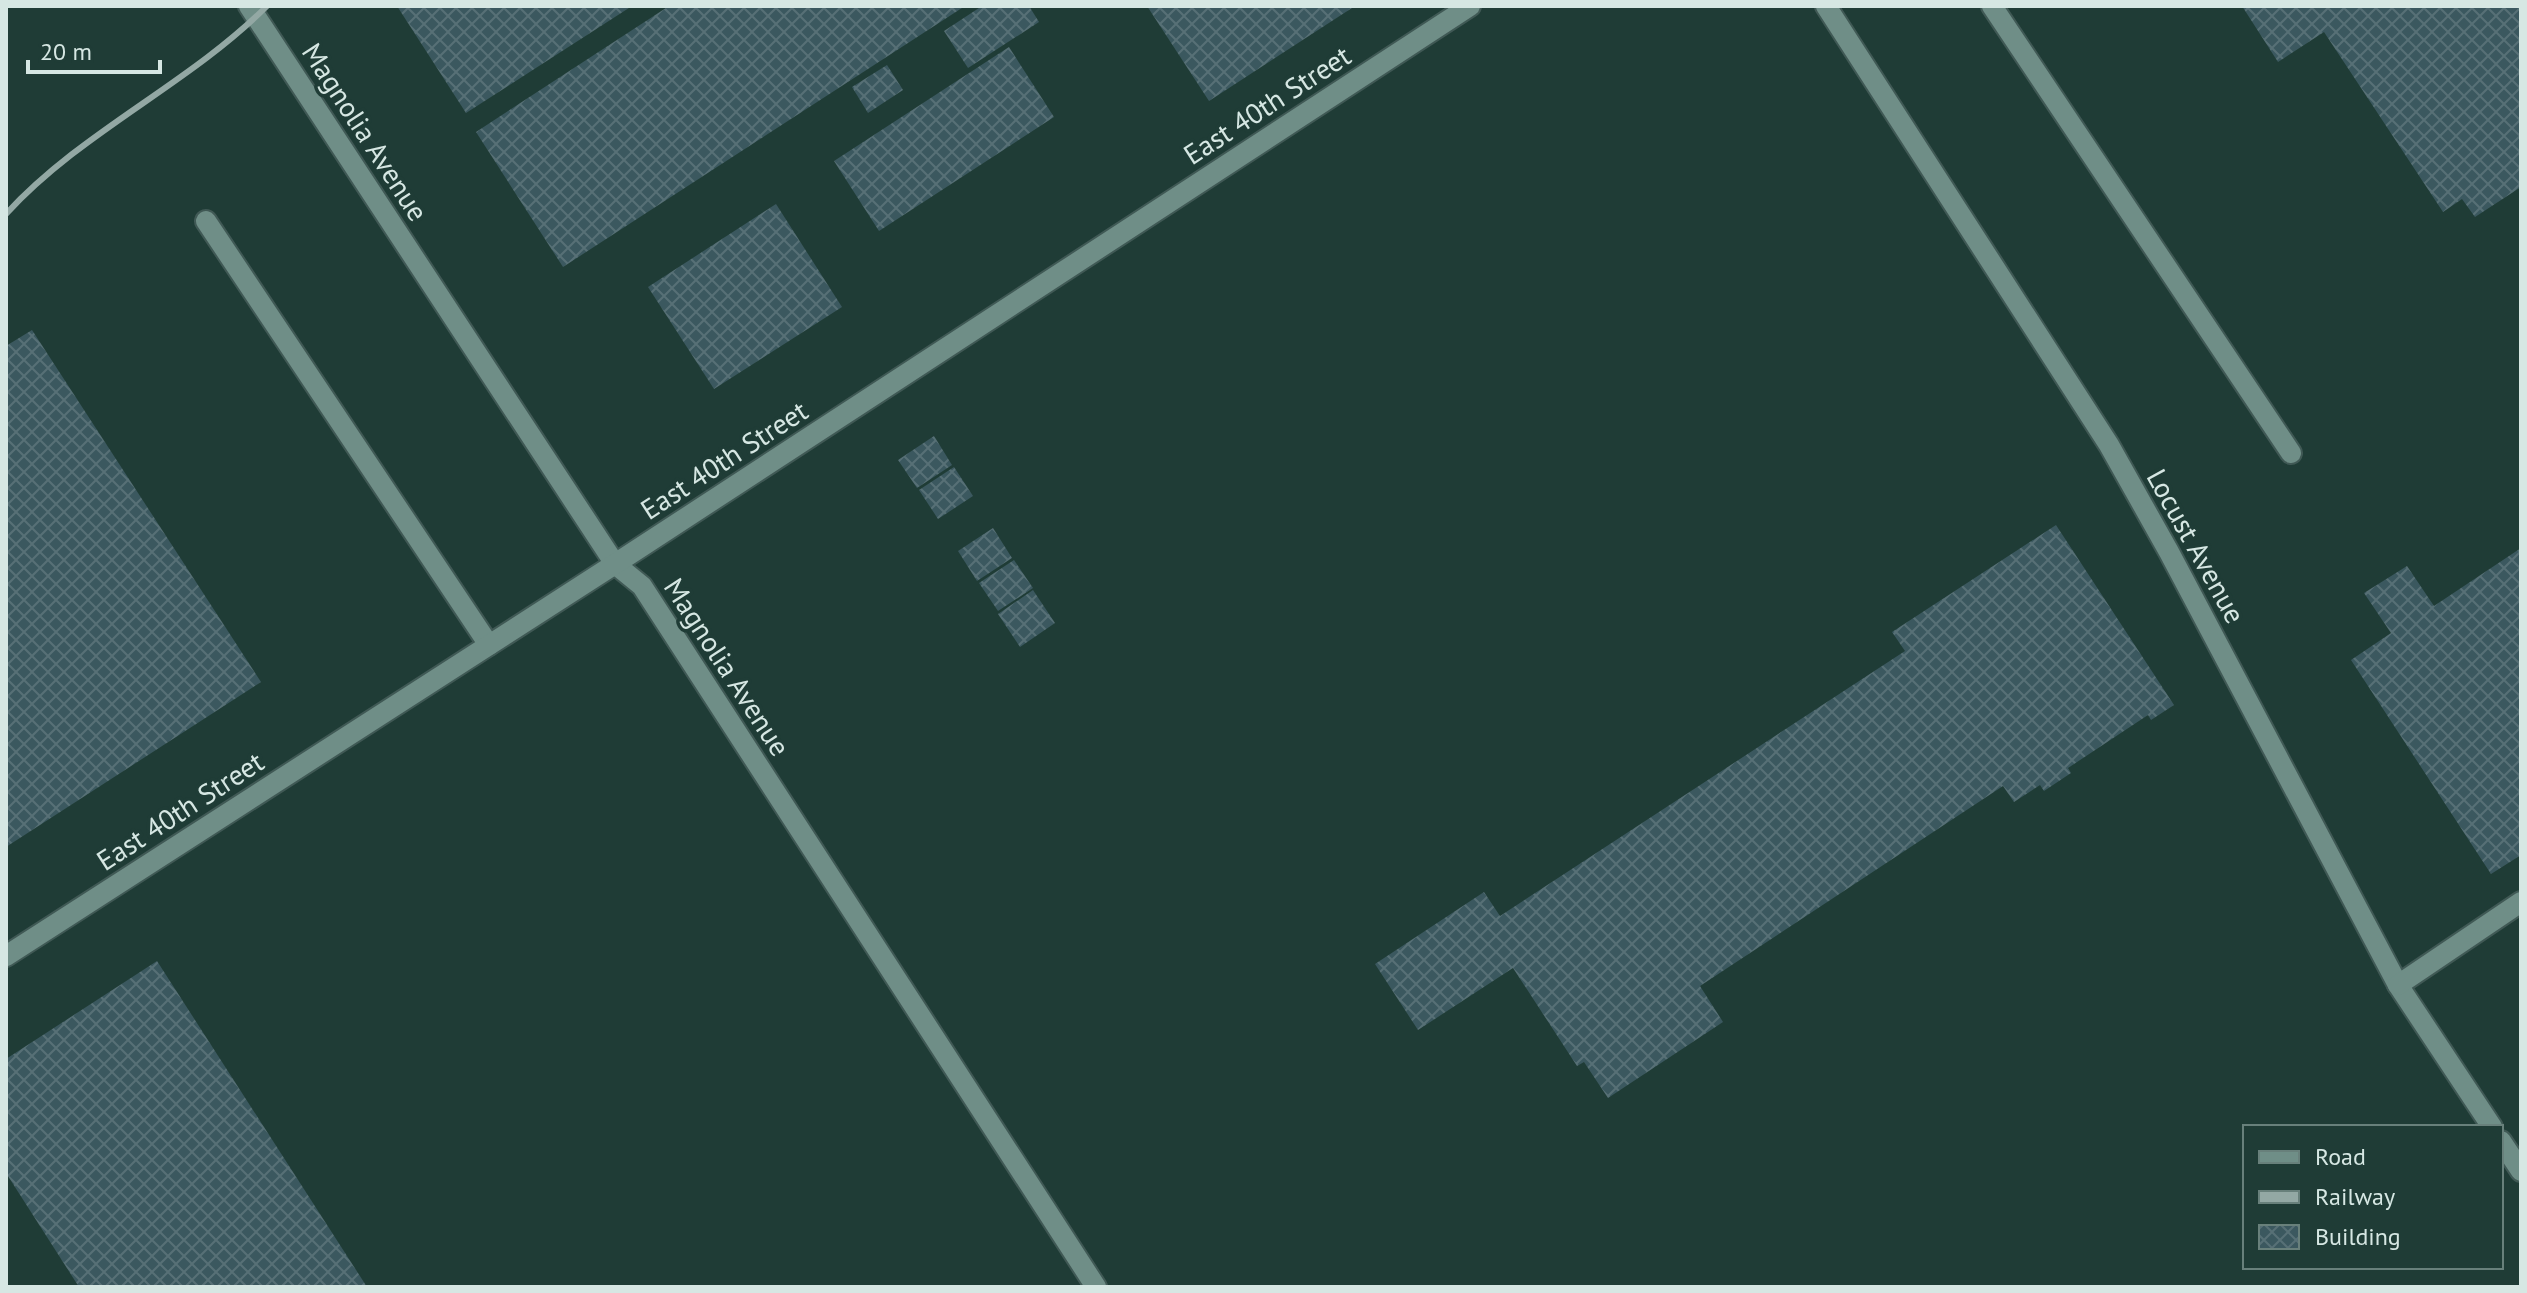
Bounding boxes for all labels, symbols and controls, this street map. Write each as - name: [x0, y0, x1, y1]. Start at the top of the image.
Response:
- scale bar: [28, 24, 160, 74]
- text: 20 m: [40, 36, 92, 67]
- street label: Magnolia Avenue: [294, 36, 437, 228]
- street label: East 40th Street: [1176, 37, 1358, 172]
- street label: East 40th Street: [633, 392, 815, 527]
- street label: Locust Avenue: [2139, 462, 2254, 629]
- street label: Magnolia Avenue: [656, 571, 799, 763]
- street label: East 40th Street: [89, 743, 271, 878]
- legend: [2243, 1125, 2503, 1269]
- text: Road: [2315, 1141, 2366, 1172]
- text: Railway: [2315, 1181, 2395, 1212]
- text: Building: [2315, 1221, 2401, 1252]

